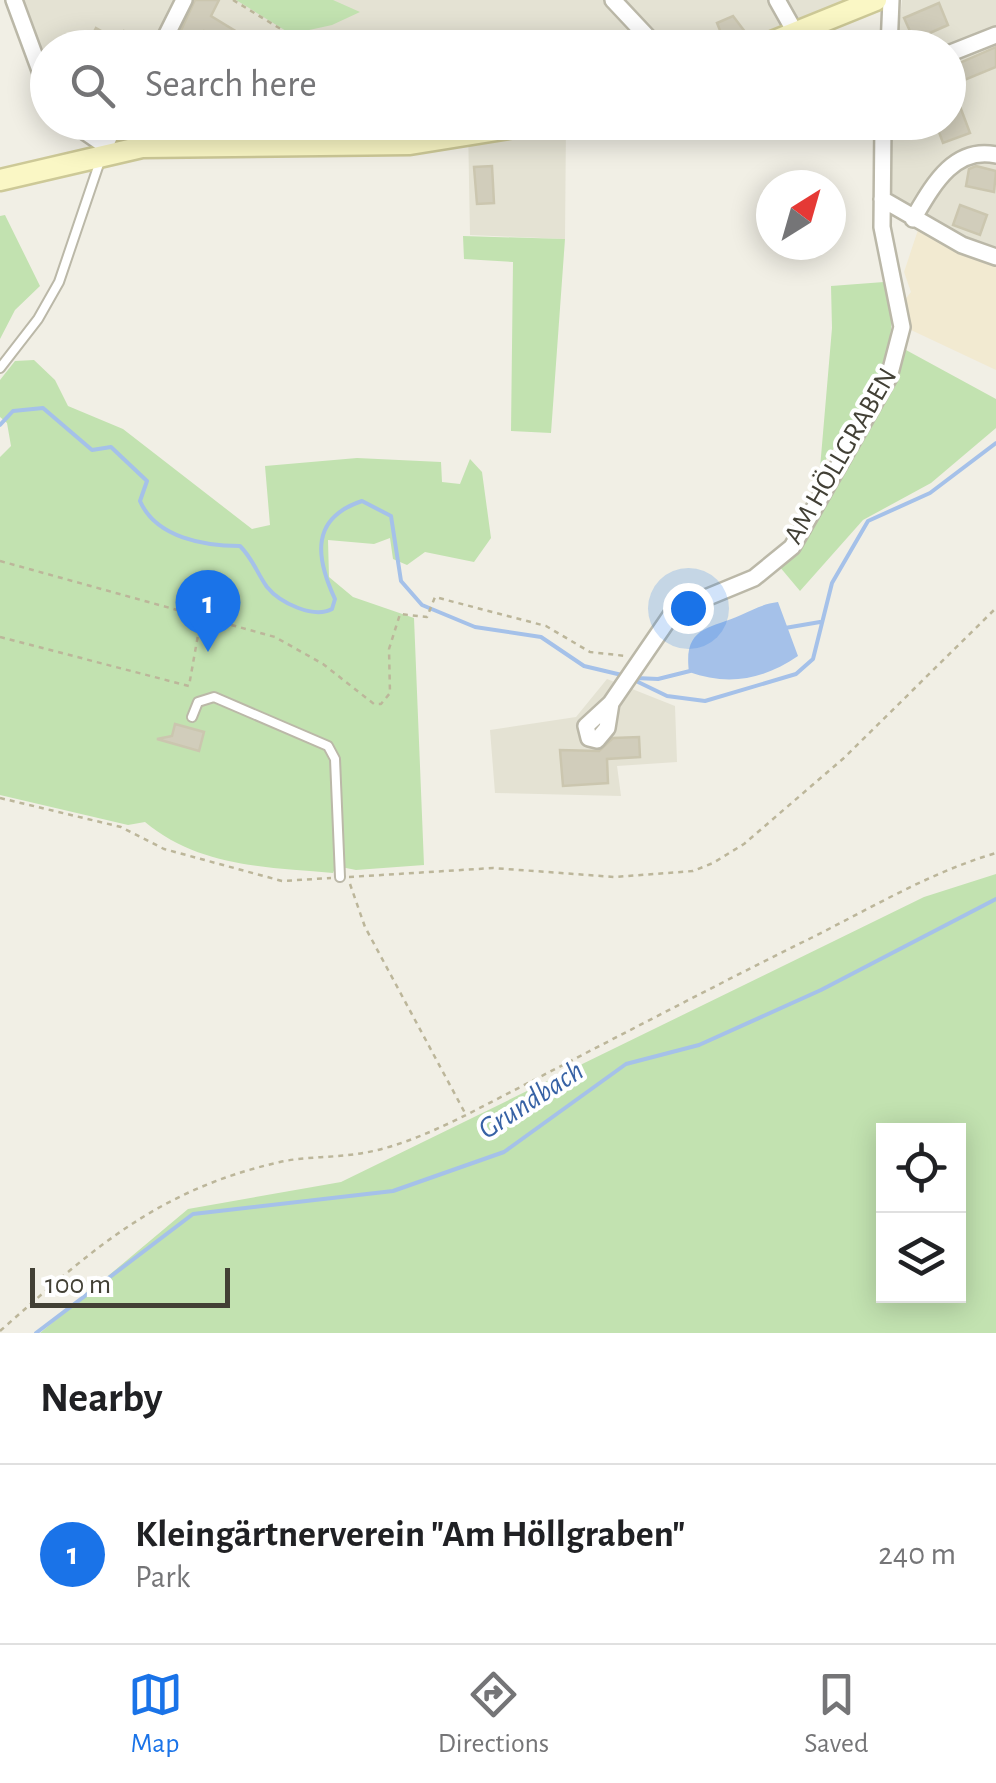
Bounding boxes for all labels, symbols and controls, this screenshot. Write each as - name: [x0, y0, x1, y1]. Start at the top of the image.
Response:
- search box: [30, 30, 966, 140]
- icon: search: [65, 58, 120, 113]
- text: Search here: [145, 66, 317, 104]
- north arrow: [756, 170, 846, 260]
- street label: AM HÖLLGRABEN: [778, 362, 903, 549]
- pin: 1: [176, 570, 240, 652]
- your location: [663, 583, 714, 634]
- water label: Grundbach: [473, 1055, 589, 1145]
- map controls: [876, 1123, 966, 1303]
- button: locate: [876, 1123, 966, 1213]
- button: layers: [876, 1213, 966, 1303]
- scale bar: [30, 1263, 230, 1308]
- text: 100 m: [45, 1271, 111, 1299]
- text: Nearby: [40, 1377, 163, 1419]
- text: Kleingärtnerverein "Am Höllgraben": [135, 1516, 685, 1554]
- text: 1: [67, 1538, 78, 1570]
- text: 240 m: [878, 1538, 956, 1570]
- text: Park: [135, 1561, 190, 1593]
- tab: Map: [128, 1667, 183, 1761]
- tab: Directions: [438, 1667, 549, 1761]
- tab: Saved: [804, 1667, 868, 1761]

